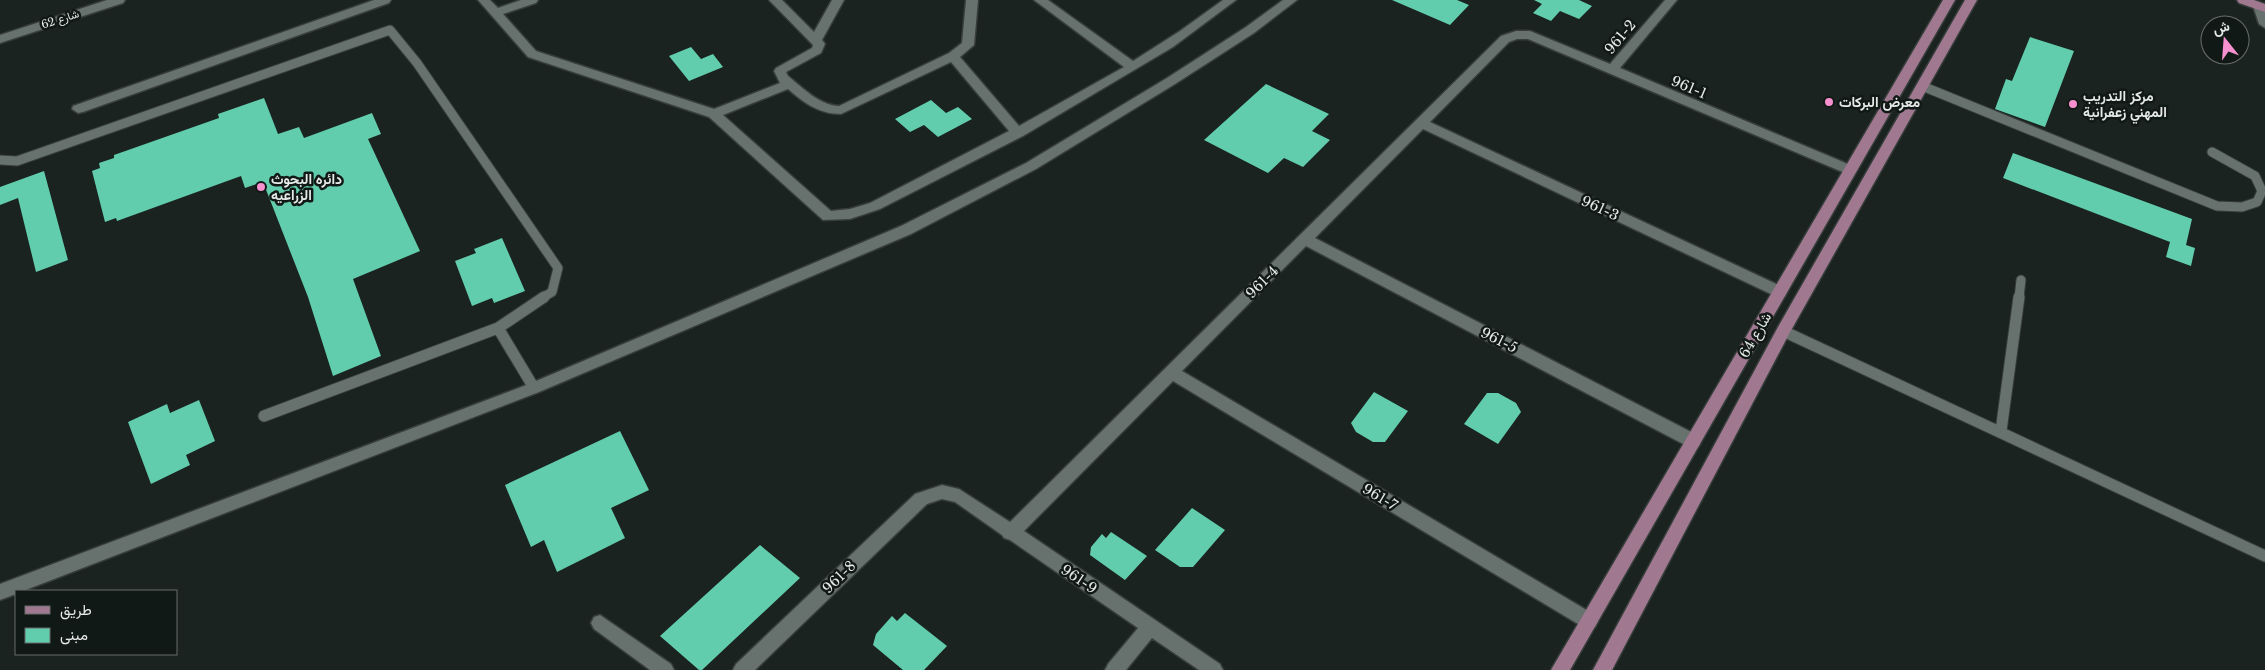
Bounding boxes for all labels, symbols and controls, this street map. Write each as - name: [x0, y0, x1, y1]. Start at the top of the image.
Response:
- street label: شارع 62: [39, 6, 81, 33]
- north arrow: [2200, 15, 2250, 65]
- street label: 961-2: [1600, 16, 1640, 58]
- text: ش: [2211, 16, 2232, 39]
- street label: 961-1: [1668, 71, 1710, 103]
- place label: مركز التدريب المهني زعفرانية: [2083, 87, 2167, 124]
- place label: معرض البركات: [1839, 93, 1921, 111]
- marker: معرض البركات: [1823, 96, 1835, 108]
- marker: مركز التدريب المهني زعفرانية: [2067, 98, 2079, 110]
- place label: دائره البحوث الزراعيه: [271, 170, 342, 204]
- marker: دائره البحوث الزراعيه: [255, 181, 267, 193]
- street label: 961-3: [1578, 192, 1622, 224]
- street label: 961-4: [1242, 262, 1282, 302]
- street label: شارع 64: [1735, 309, 1777, 362]
- street label: 961-5: [1478, 323, 1520, 357]
- street label: 961-7: [1359, 480, 1402, 515]
- street label: 961-8: [819, 557, 859, 597]
- street label: 961-9: [1057, 560, 1101, 598]
- legend: [15, 590, 178, 655]
- text: طريق: [60, 600, 92, 620]
- text: مبنى: [60, 625, 88, 645]

